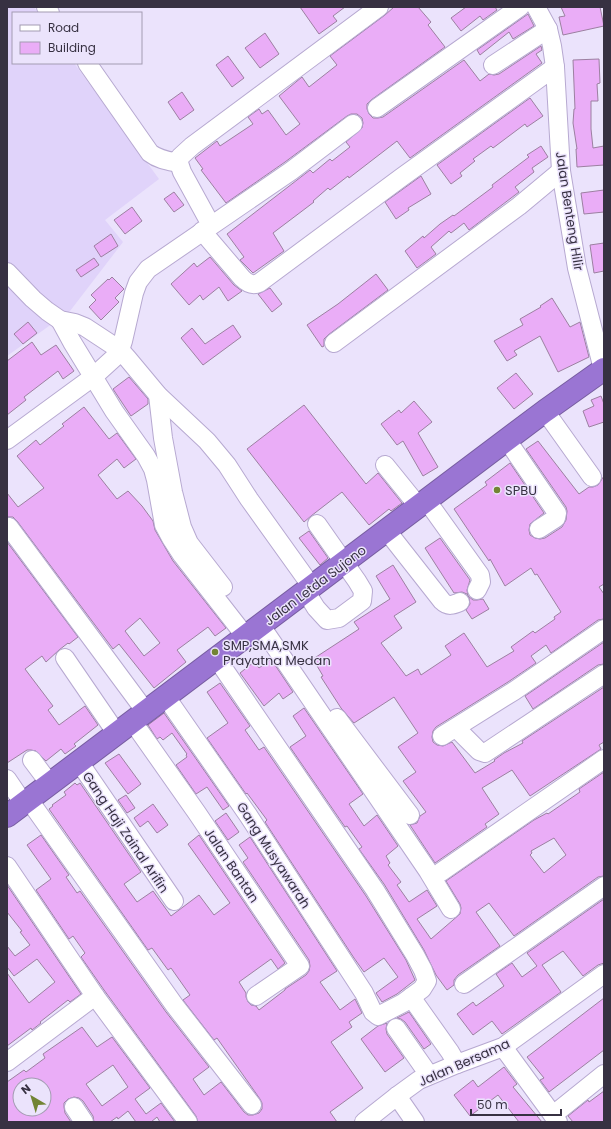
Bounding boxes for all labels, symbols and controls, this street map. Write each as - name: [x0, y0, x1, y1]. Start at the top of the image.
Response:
- legend: [12, 12, 142, 64]
- text: Road: [48, 19, 79, 36]
- text: Building: [48, 39, 96, 56]
- street label: Jalan Benteng Hilir: [551, 150, 588, 272]
- place label: SPBU: [505, 481, 537, 500]
- marker: SPBU: [492, 485, 502, 495]
- street label: Jalan Letda Sujono: [260, 541, 370, 630]
- place label: SMP,SMA,SMK Prayatna Medan: [223, 636, 331, 670]
- marker: SMP,SMA,SMK Prayatna Medan: [210, 647, 220, 657]
- street label: Gang Haji Zainal Arifin: [78, 768, 173, 897]
- street label: Gang Musyawarah: [232, 798, 315, 912]
- street label: Jalan Bantan: [200, 824, 264, 906]
- street label: Jalan Bersama: [416, 1034, 513, 1091]
- north arrow: [12, 1077, 52, 1117]
- text: N: [18, 1080, 34, 1098]
- scale bar: [471, 1091, 561, 1117]
- text: 50 m: [477, 1096, 508, 1113]

